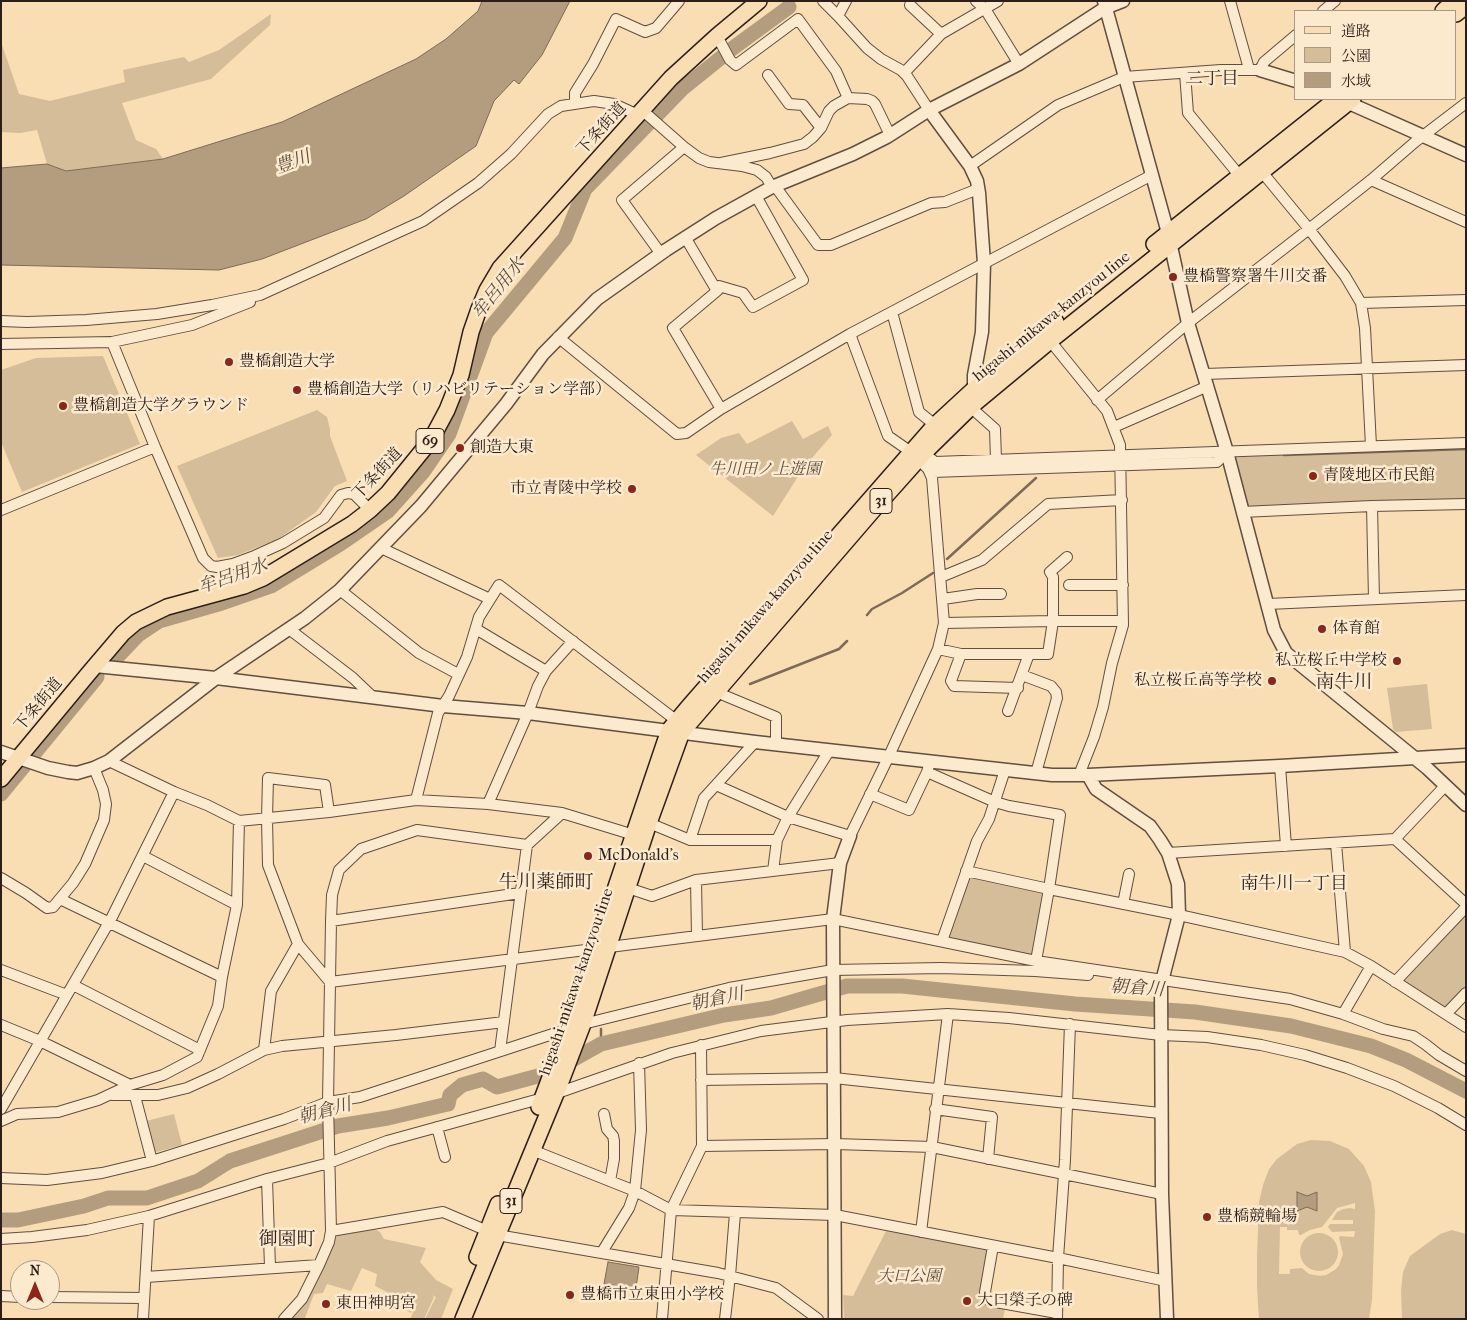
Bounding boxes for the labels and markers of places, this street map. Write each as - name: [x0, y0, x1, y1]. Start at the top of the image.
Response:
- place label: 豊橋警察署牛川交番: [1183, 267, 1327, 287]
- marker: 豊橋警察署牛川交番: [1167, 271, 1179, 283]
- place label: 豊橋創造大学: [239, 352, 335, 372]
- marker: 豊橋創造大学: [223, 356, 235, 368]
- place label: 豊橋創造大学（リハビリテーション学部）: [307, 380, 611, 400]
- marker: 豊橋創造大学（リハビリテーション学部）: [291, 384, 303, 396]
- place label: 豊橋創造大学グラウンド: [73, 396, 249, 416]
- marker: 豊橋創造大学グラウンド: [57, 400, 69, 412]
- place label: 創造大東: [470, 438, 534, 458]
- marker: 創造大東: [454, 442, 466, 454]
- place label: 青陵地区市民館: [1323, 466, 1435, 486]
- marker: 青陵地区市民館: [1307, 470, 1319, 482]
- place label: 市立青陵中学校: [510, 479, 622, 499]
- marker: 市立青陵中学校: [626, 483, 638, 495]
- place label: 体育館: [1332, 619, 1380, 639]
- marker: 体育館: [1316, 623, 1328, 635]
- place label: 私立桜丘中学校: [1275, 651, 1387, 671]
- marker: 私立桜丘中学校: [1391, 655, 1403, 667]
- place label: 私立桜丘高等学校: [1134, 671, 1262, 691]
- marker: 私立桜丘高等学校: [1266, 675, 1278, 687]
- place label: McDonald's: [598, 846, 679, 866]
- marker: McDonald's: [582, 850, 594, 862]
- place label: 豊橋競輪場: [1217, 1207, 1297, 1227]
- marker: 豊橋競輪場: [1201, 1211, 1213, 1223]
- place label: 豊橋市立東田小学校: [580, 1285, 724, 1305]
- marker: 豊橋市立東田小学校: [564, 1289, 576, 1301]
- place label: 大口榮子の碑: [977, 1291, 1073, 1311]
- place label: 東田神明宮: [336, 1294, 416, 1314]
- marker: 大口榮子の碑: [961, 1295, 973, 1307]
- marker: 東田神明宮: [320, 1298, 332, 1310]

